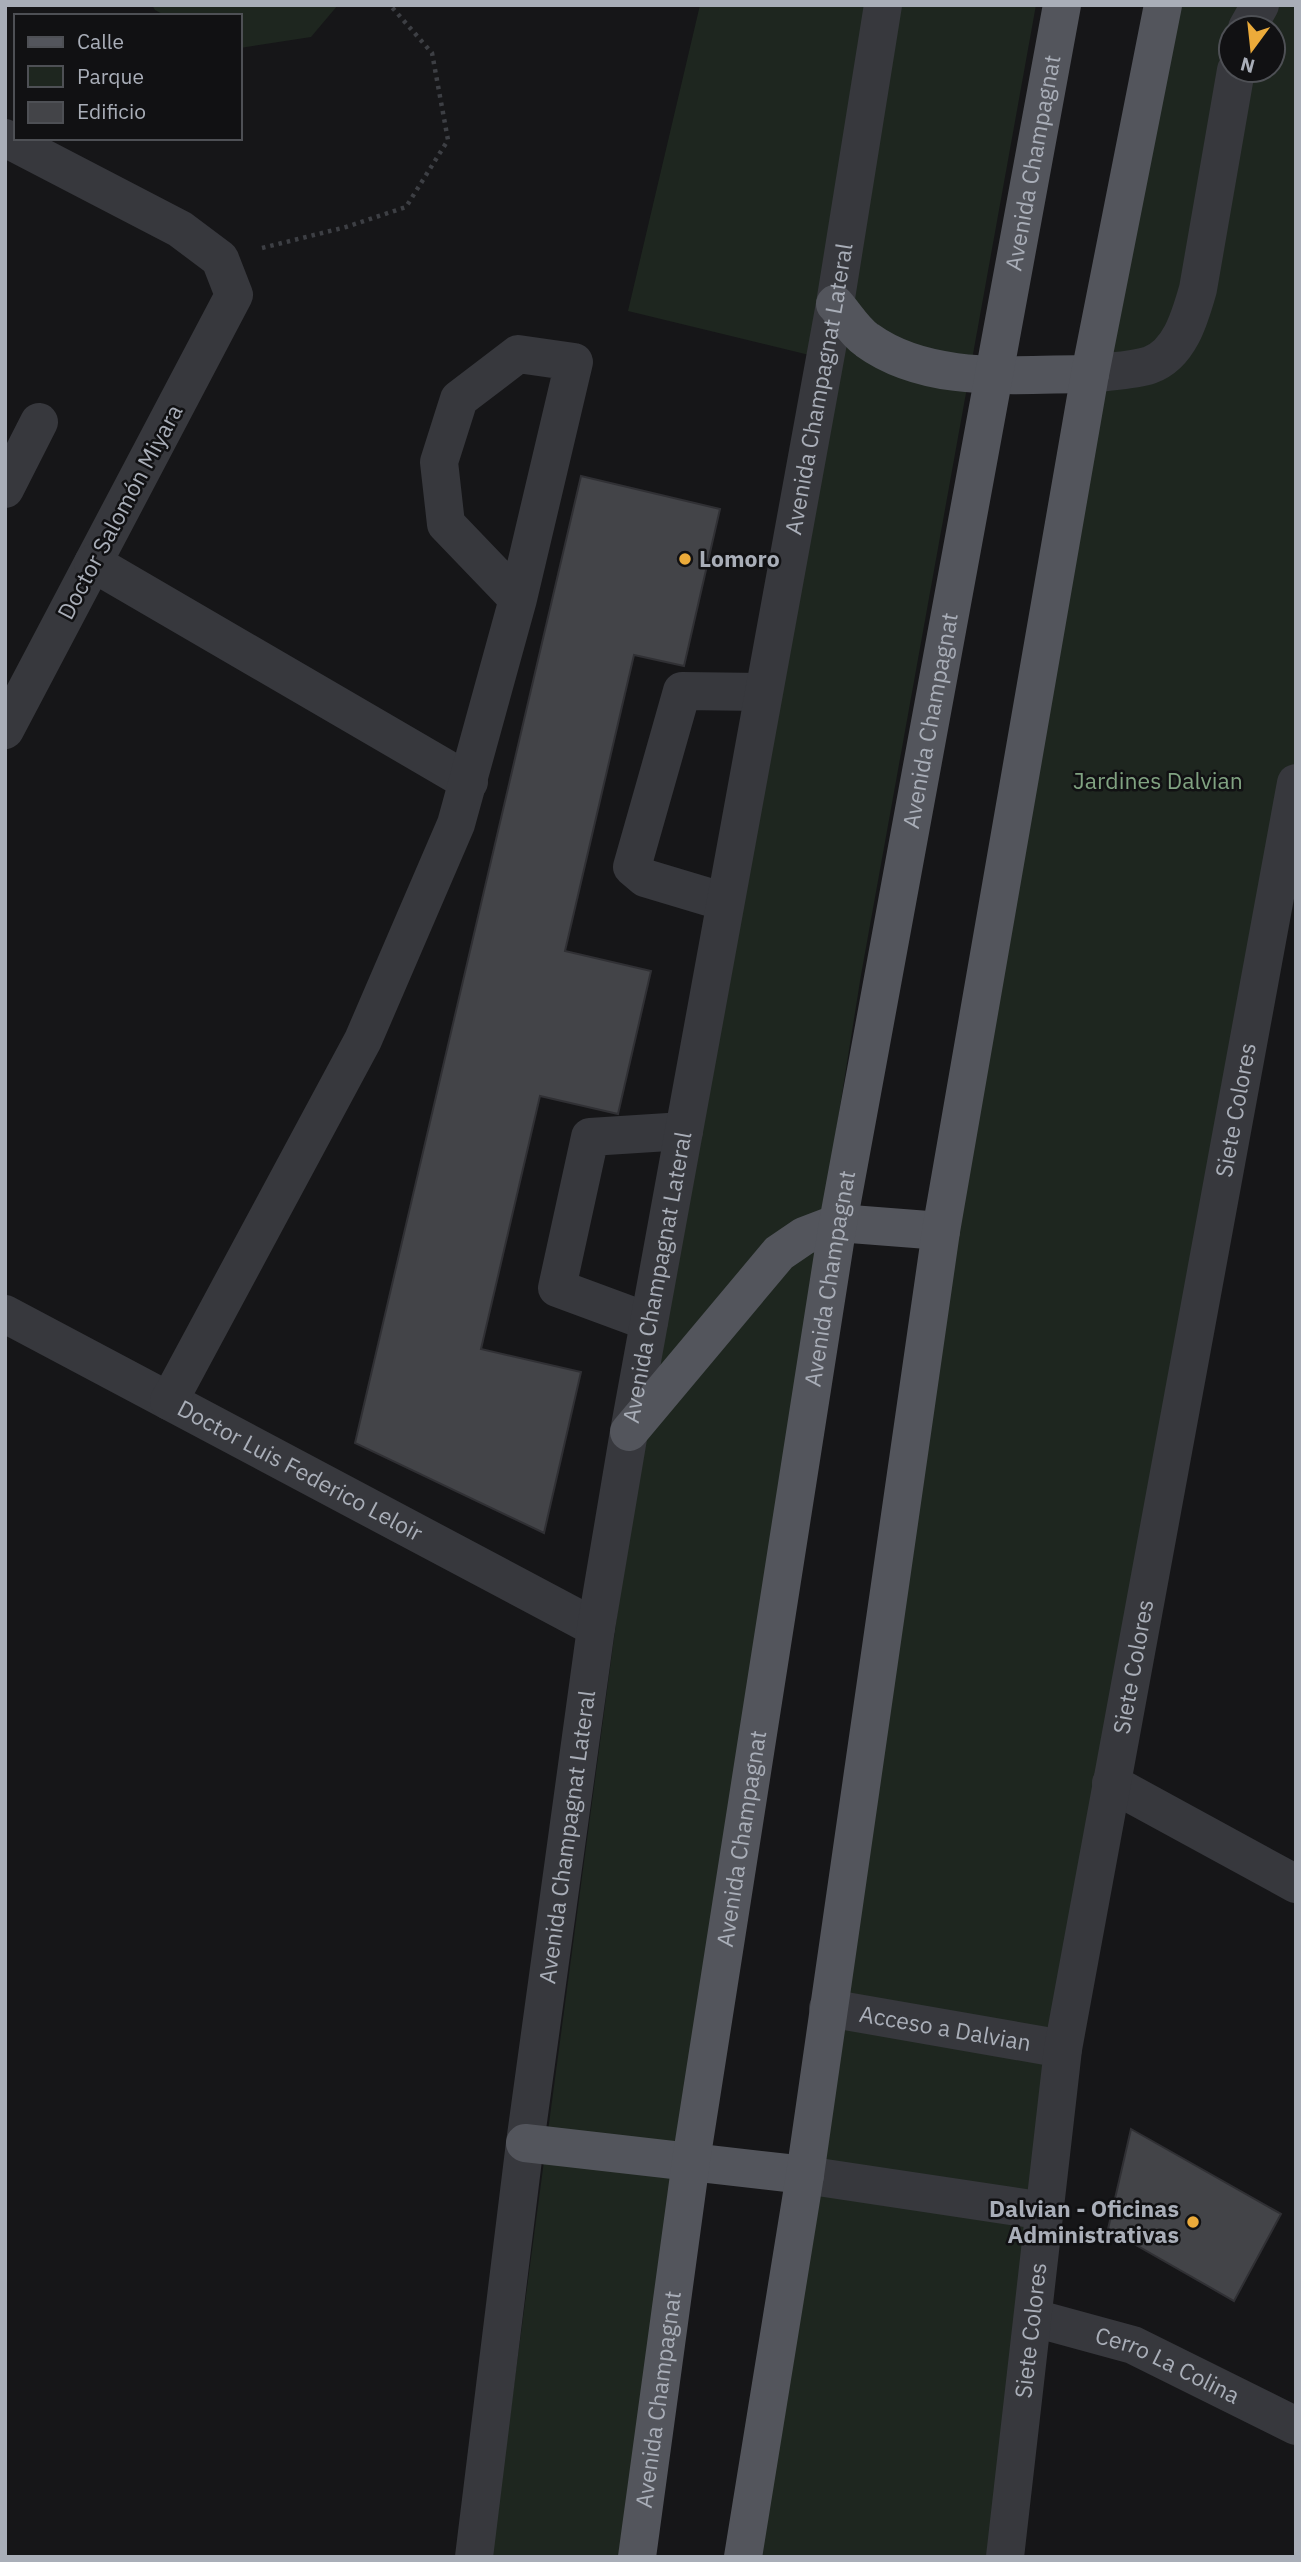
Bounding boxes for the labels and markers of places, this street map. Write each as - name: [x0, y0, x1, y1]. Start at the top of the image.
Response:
- place label: Lomoro: [699, 543, 780, 573]
- marker: Lomoro: [677, 551, 693, 567]
- place label: Dalvian - Oficinas Administrativas: [989, 2193, 1179, 2249]
- marker: Dalvian - Oficinas Administrativas: [1185, 2214, 1201, 2230]

